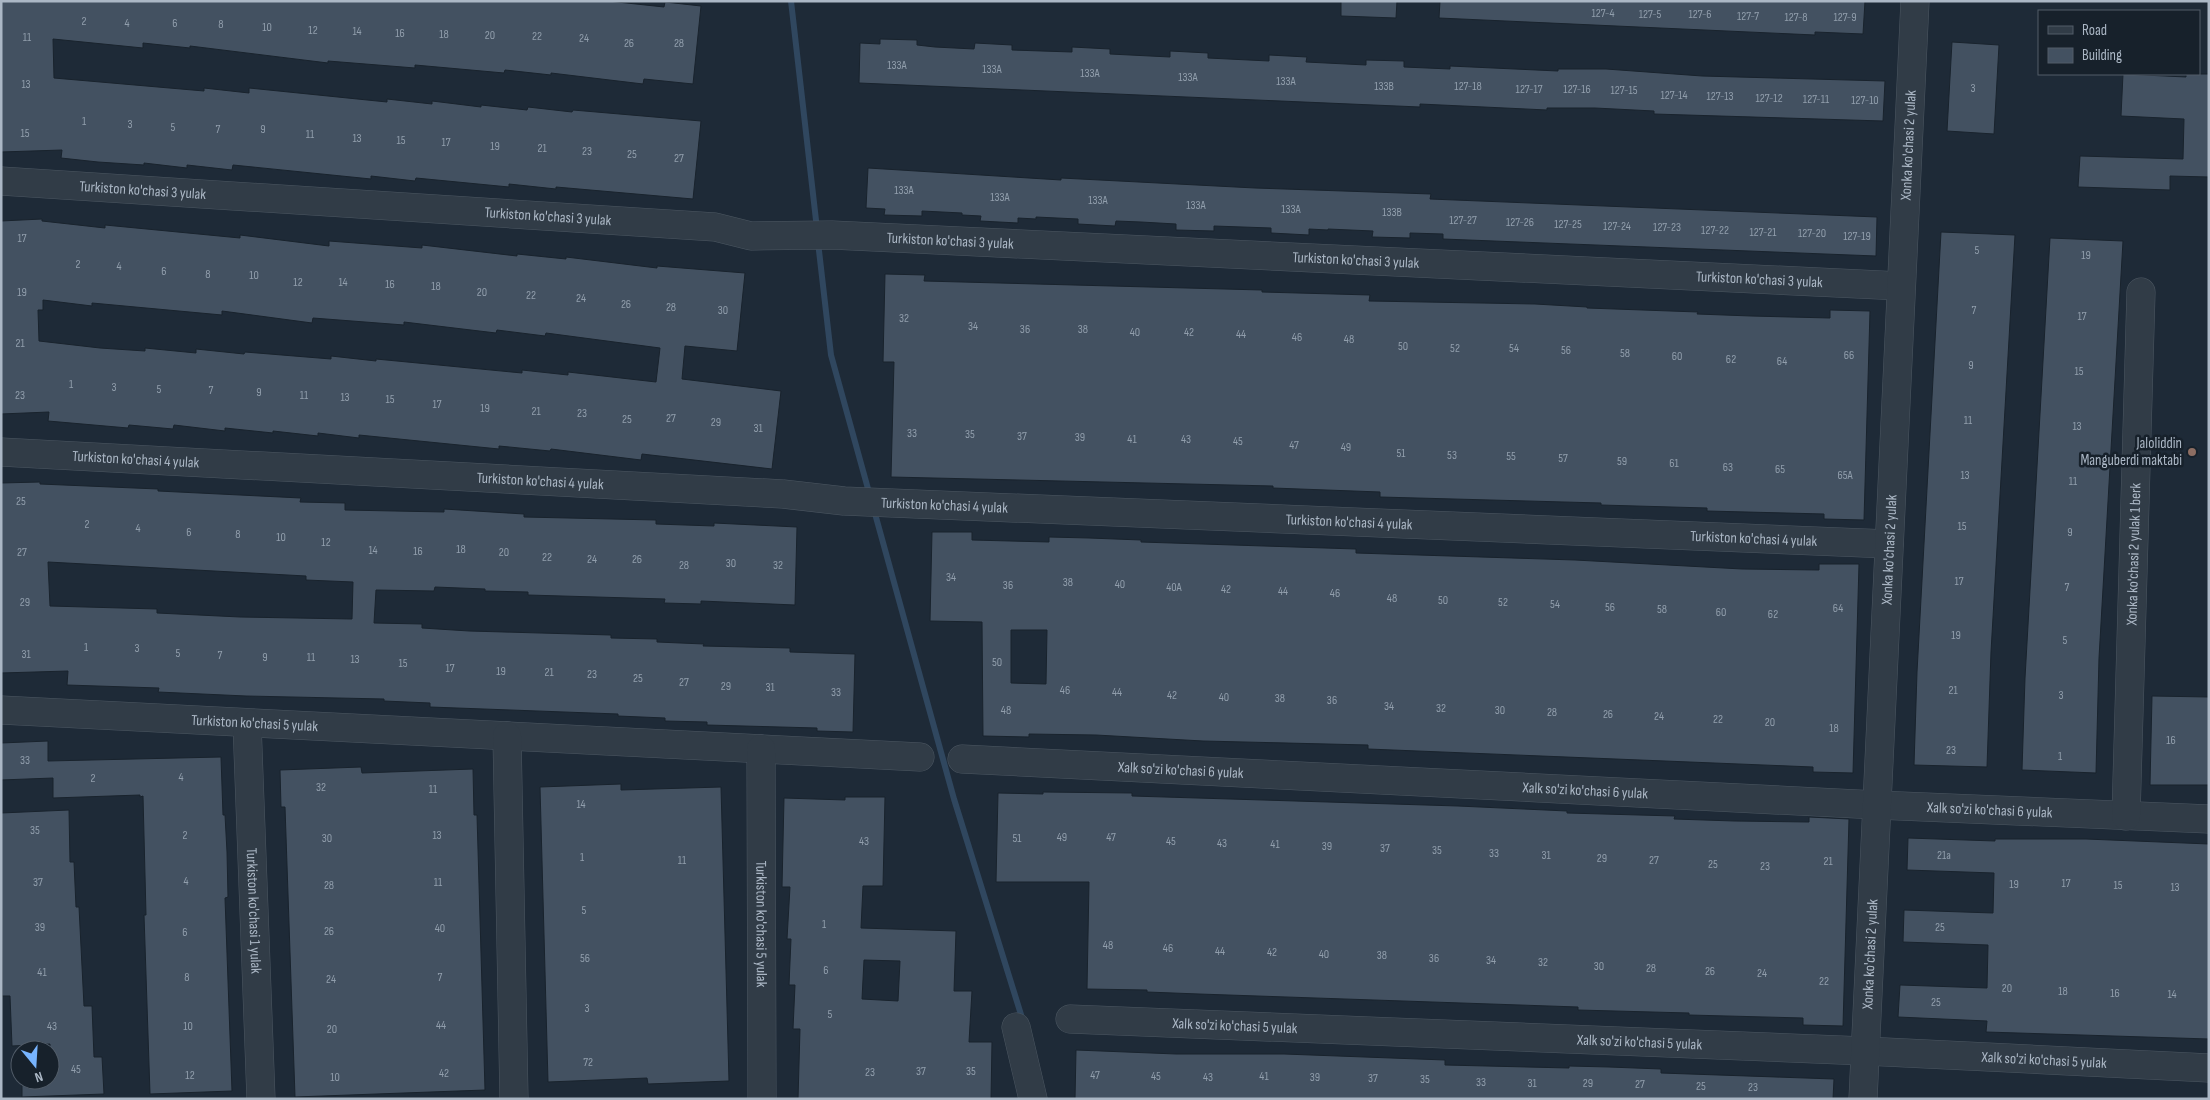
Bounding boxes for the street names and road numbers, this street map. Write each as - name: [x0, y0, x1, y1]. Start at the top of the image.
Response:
- street label: Xonka ko'chasi 2 yulak: [1897, 89, 1921, 202]
- street label: Turkiston ko'chasi 3 yulak: [79, 177, 207, 204]
- street label: Turkiston ko'chasi 3 yulak: [484, 203, 612, 230]
- street label: Turkiston ko'chasi 3 yulak: [886, 229, 1014, 254]
- street label: Turkiston ko'chasi 3 yulak: [1292, 248, 1420, 273]
- street label: Turkiston ko'chasi 3 yulak: [1695, 267, 1823, 292]
- street label: Turkiston ko'chasi 4 yulak: [72, 447, 200, 473]
- street label: Turkiston ko'chasi 4 yulak: [476, 469, 604, 494]
- street label: Xonka ko'chasi 2 yulak 1 berk: [2122, 482, 2146, 627]
- street label: Turkiston ko'chasi 4 yulak: [881, 494, 1008, 518]
- street label: Xonka ko'chasi 2 yulak: [1877, 494, 1902, 606]
- street label: Turkiston ko'chasi 4 yulak: [1285, 510, 1413, 534]
- street label: Turkiston ko'chasi 4 yulak: [1690, 527, 1818, 551]
- street label: Turkiston ko'chasi 5 yulak: [191, 711, 319, 736]
- street label: Xalk so'zi ko'chasi 6 yulak: [1116, 758, 1244, 783]
- street label: Xalk so'zi ko'chasi 6 yulak: [1521, 778, 1649, 803]
- street label: Xalk so'zi ko'chasi 6 yulak: [1926, 798, 2053, 822]
- street label: Turkiston ko'chasi 1 yulak: [242, 848, 265, 974]
- street label: Turkiston ko'chasi 5 yulak: [751, 861, 771, 988]
- street label: Xonka ko'chasi 2 yulak: [1858, 898, 1882, 1011]
- street label: Xalk so'zi ko'chasi 5 yulak: [1171, 1014, 1298, 1038]
- street label: Xalk so'zi ko'chasi 5 yulak: [1576, 1030, 1703, 1054]
- street label: Xalk so'zi ko'chasi 5 yulak: [1980, 1048, 2107, 1073]

